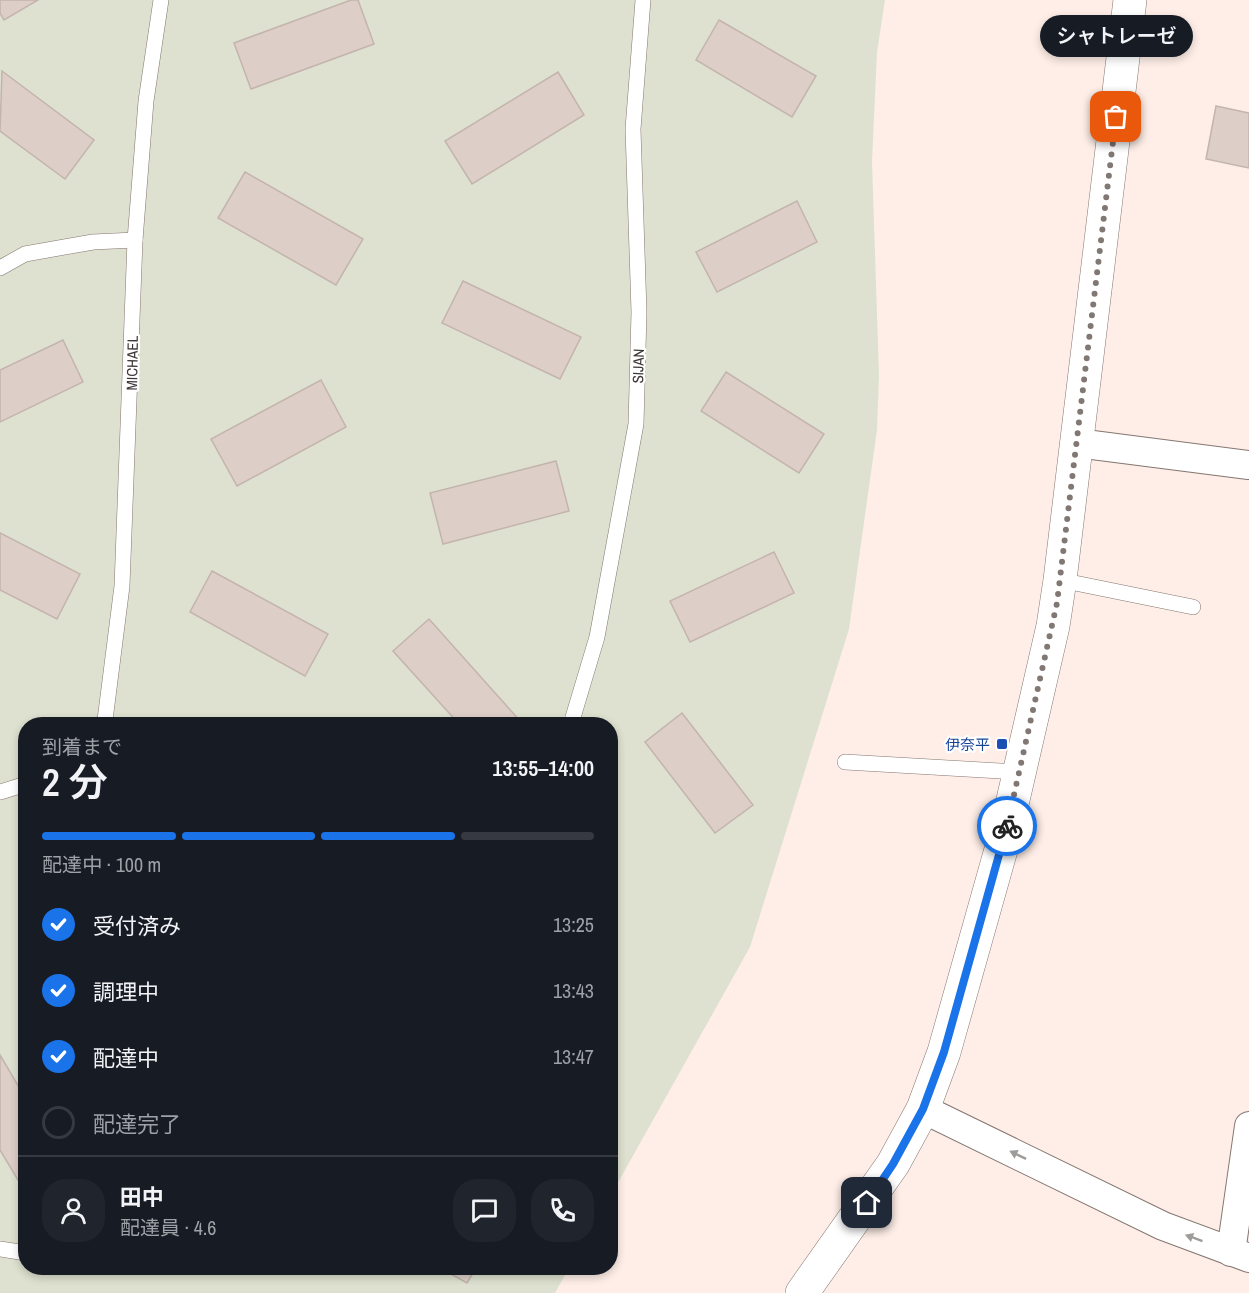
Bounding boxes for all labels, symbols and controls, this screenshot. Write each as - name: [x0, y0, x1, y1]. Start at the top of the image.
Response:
- callout: シャトレーゼ: [1040, 15, 1192, 57]
- text: シャトレーゼ: [1057, 22, 1177, 49]
- pin: [1090, 91, 1141, 142]
- icon: bag: [1099, 100, 1132, 133]
- street label: MICHAEL: [121, 335, 143, 391]
- street label: SIJAN: [627, 348, 649, 384]
- text: 到着まで: [42, 733, 122, 760]
- place label: 伊奈平: [945, 734, 990, 755]
- marker: 伊奈平: [995, 737, 1009, 751]
- text: 13:55–14:00: [492, 753, 594, 783]
- text: 2 分: [42, 756, 108, 808]
- courier: [977, 796, 1037, 856]
- icon: bike: [991, 810, 1024, 843]
- text: 配達中 · 100 m: [42, 851, 161, 878]
- icon: check: [42, 908, 75, 941]
- text: 受付済み: [93, 911, 181, 941]
- text: 13:25: [553, 911, 594, 938]
- icon: check: [42, 974, 75, 1007]
- text: 調理中: [93, 977, 159, 1007]
- text: 13:43: [553, 977, 594, 1004]
- icon: check: [42, 1040, 75, 1073]
- text: 配達中: [93, 1043, 159, 1073]
- text: 13:47: [553, 1043, 594, 1070]
- text: 配達完了: [93, 1109, 181, 1139]
- one-way arrow: [1009, 1150, 1026, 1160]
- pin: [841, 1177, 892, 1228]
- button: person: [42, 1179, 105, 1242]
- button: chat: [453, 1179, 516, 1242]
- button: phone: [531, 1179, 594, 1242]
- text: 田中: [120, 1182, 164, 1212]
- icon: home: [850, 1186, 883, 1219]
- text: 配達員 · 4.6: [120, 1214, 216, 1241]
- one-way arrow: [1185, 1232, 1203, 1242]

